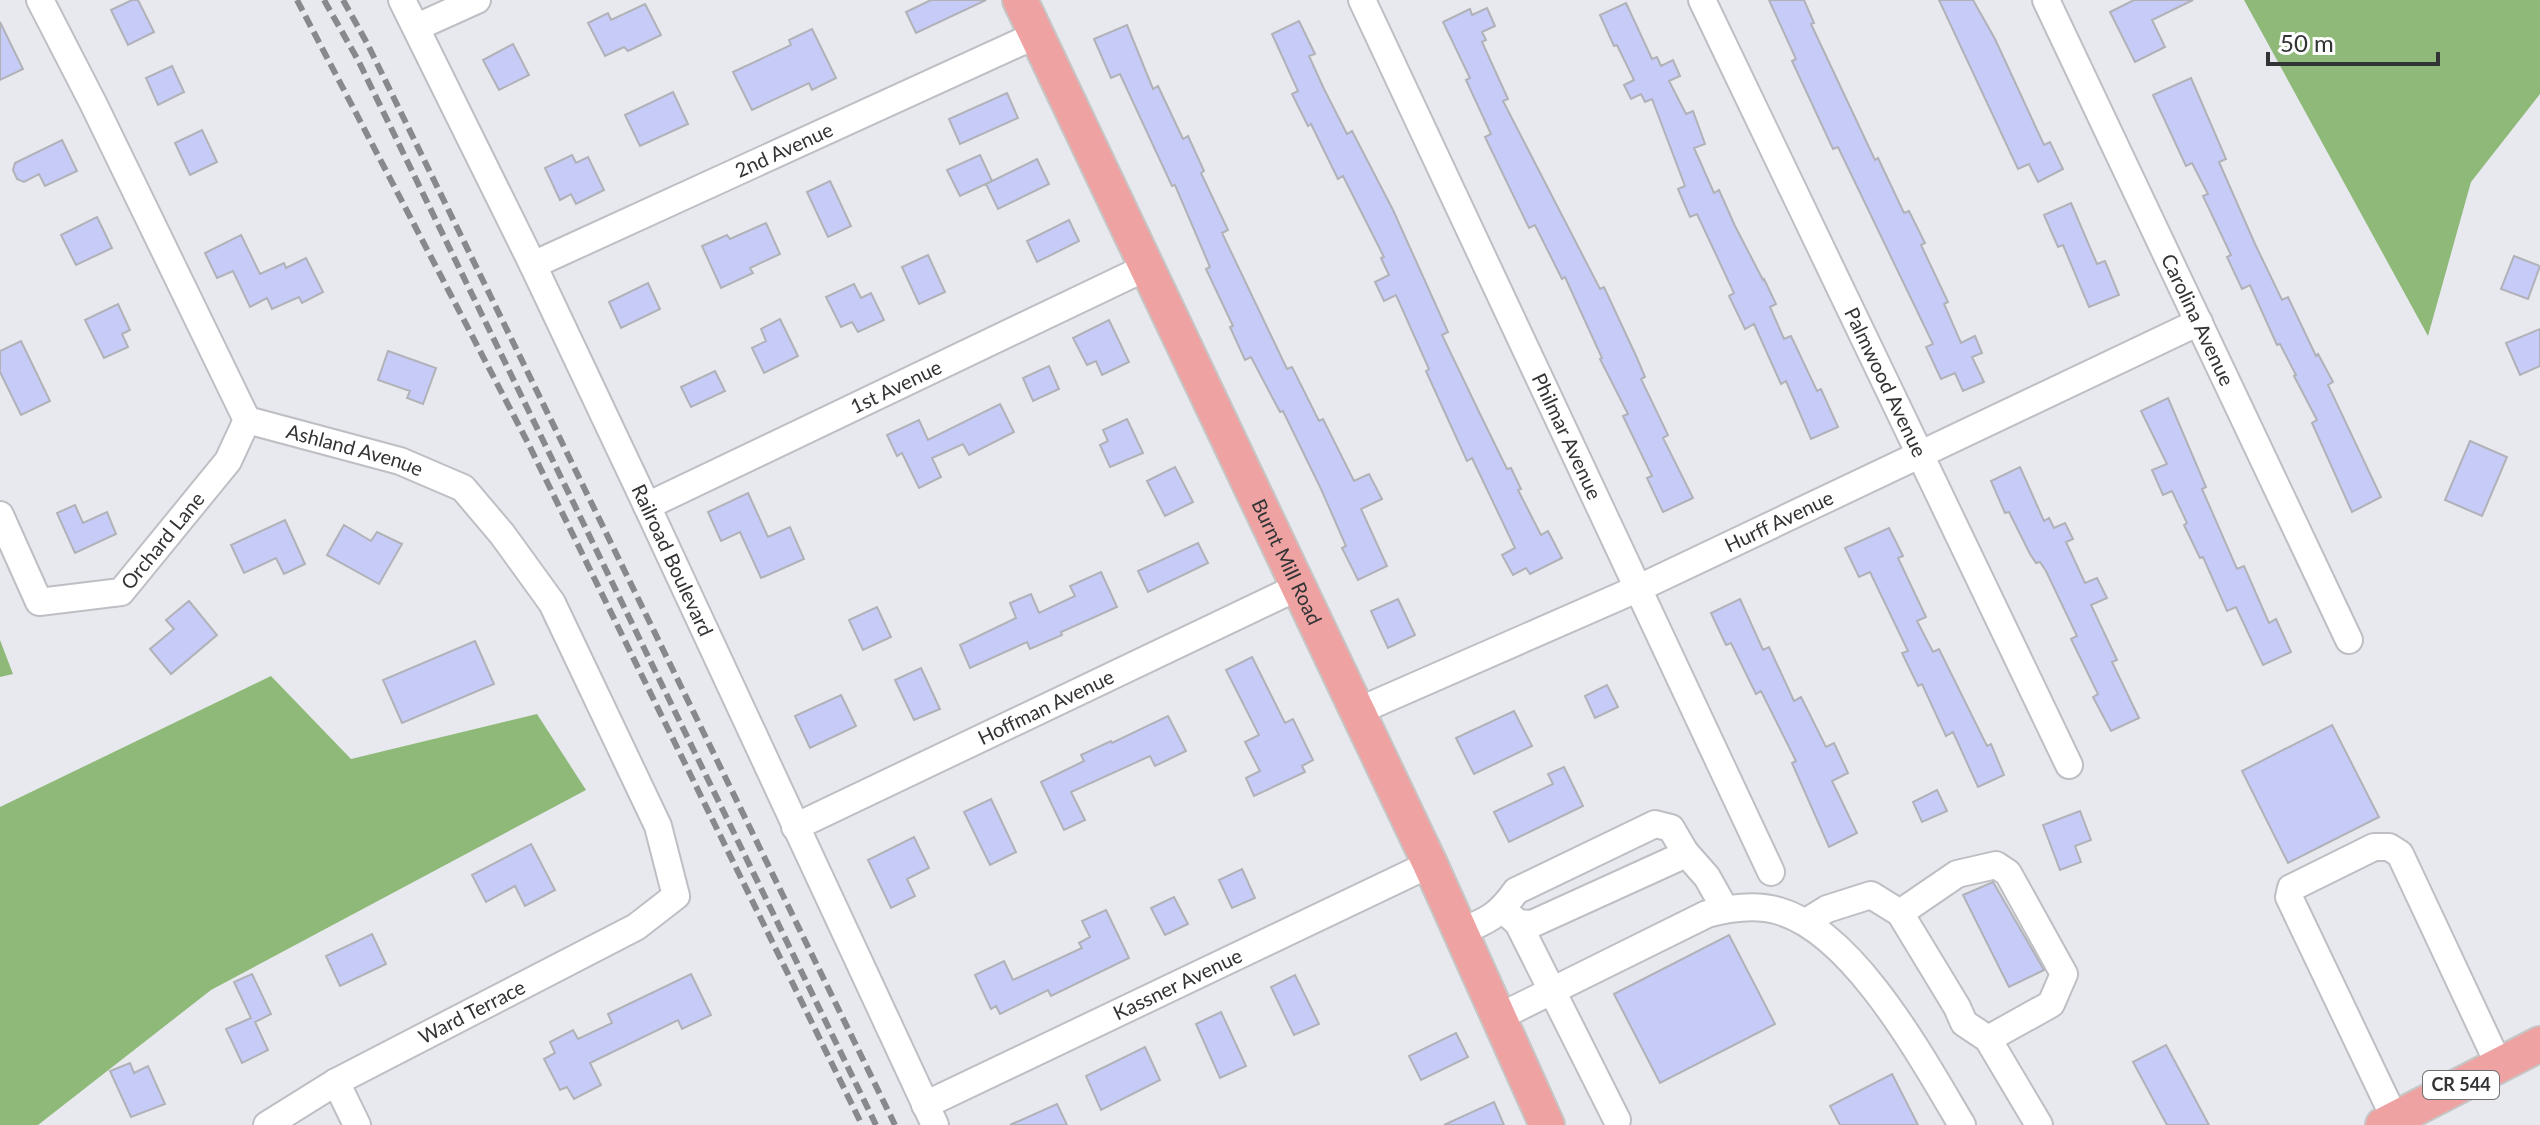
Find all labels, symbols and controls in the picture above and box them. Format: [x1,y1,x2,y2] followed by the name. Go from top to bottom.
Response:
[2268,16,2438,66] scale bar
[2280,28,2334,57] text: 50 m
[731,117,836,182] street label: 2nd Avenue
[2157,250,2240,389] street label: Carolina Avenue
[1840,303,1932,461] street label: Palmwood Avenue
[846,354,945,418] street label: 1st Avenue
[1528,369,1607,503] street label: Philmar Avenue
[284,418,427,481] street label: Ashland Avenue
[627,480,719,640] street label: Railroad Boulevard
[1721,485,1837,557] street label: Hurff Avenue
[115,487,209,594] street label: Orchard Lane
[1247,495,1328,628] street label: Burnt Mill Road
[974,664,1117,749] street label: Hoffman Avenue
[1109,943,1246,1024] street label: Kassner Avenue
[414,974,529,1048] street label: Ward Terrace
[2423,1071,2499,1099] road number: CR 544

